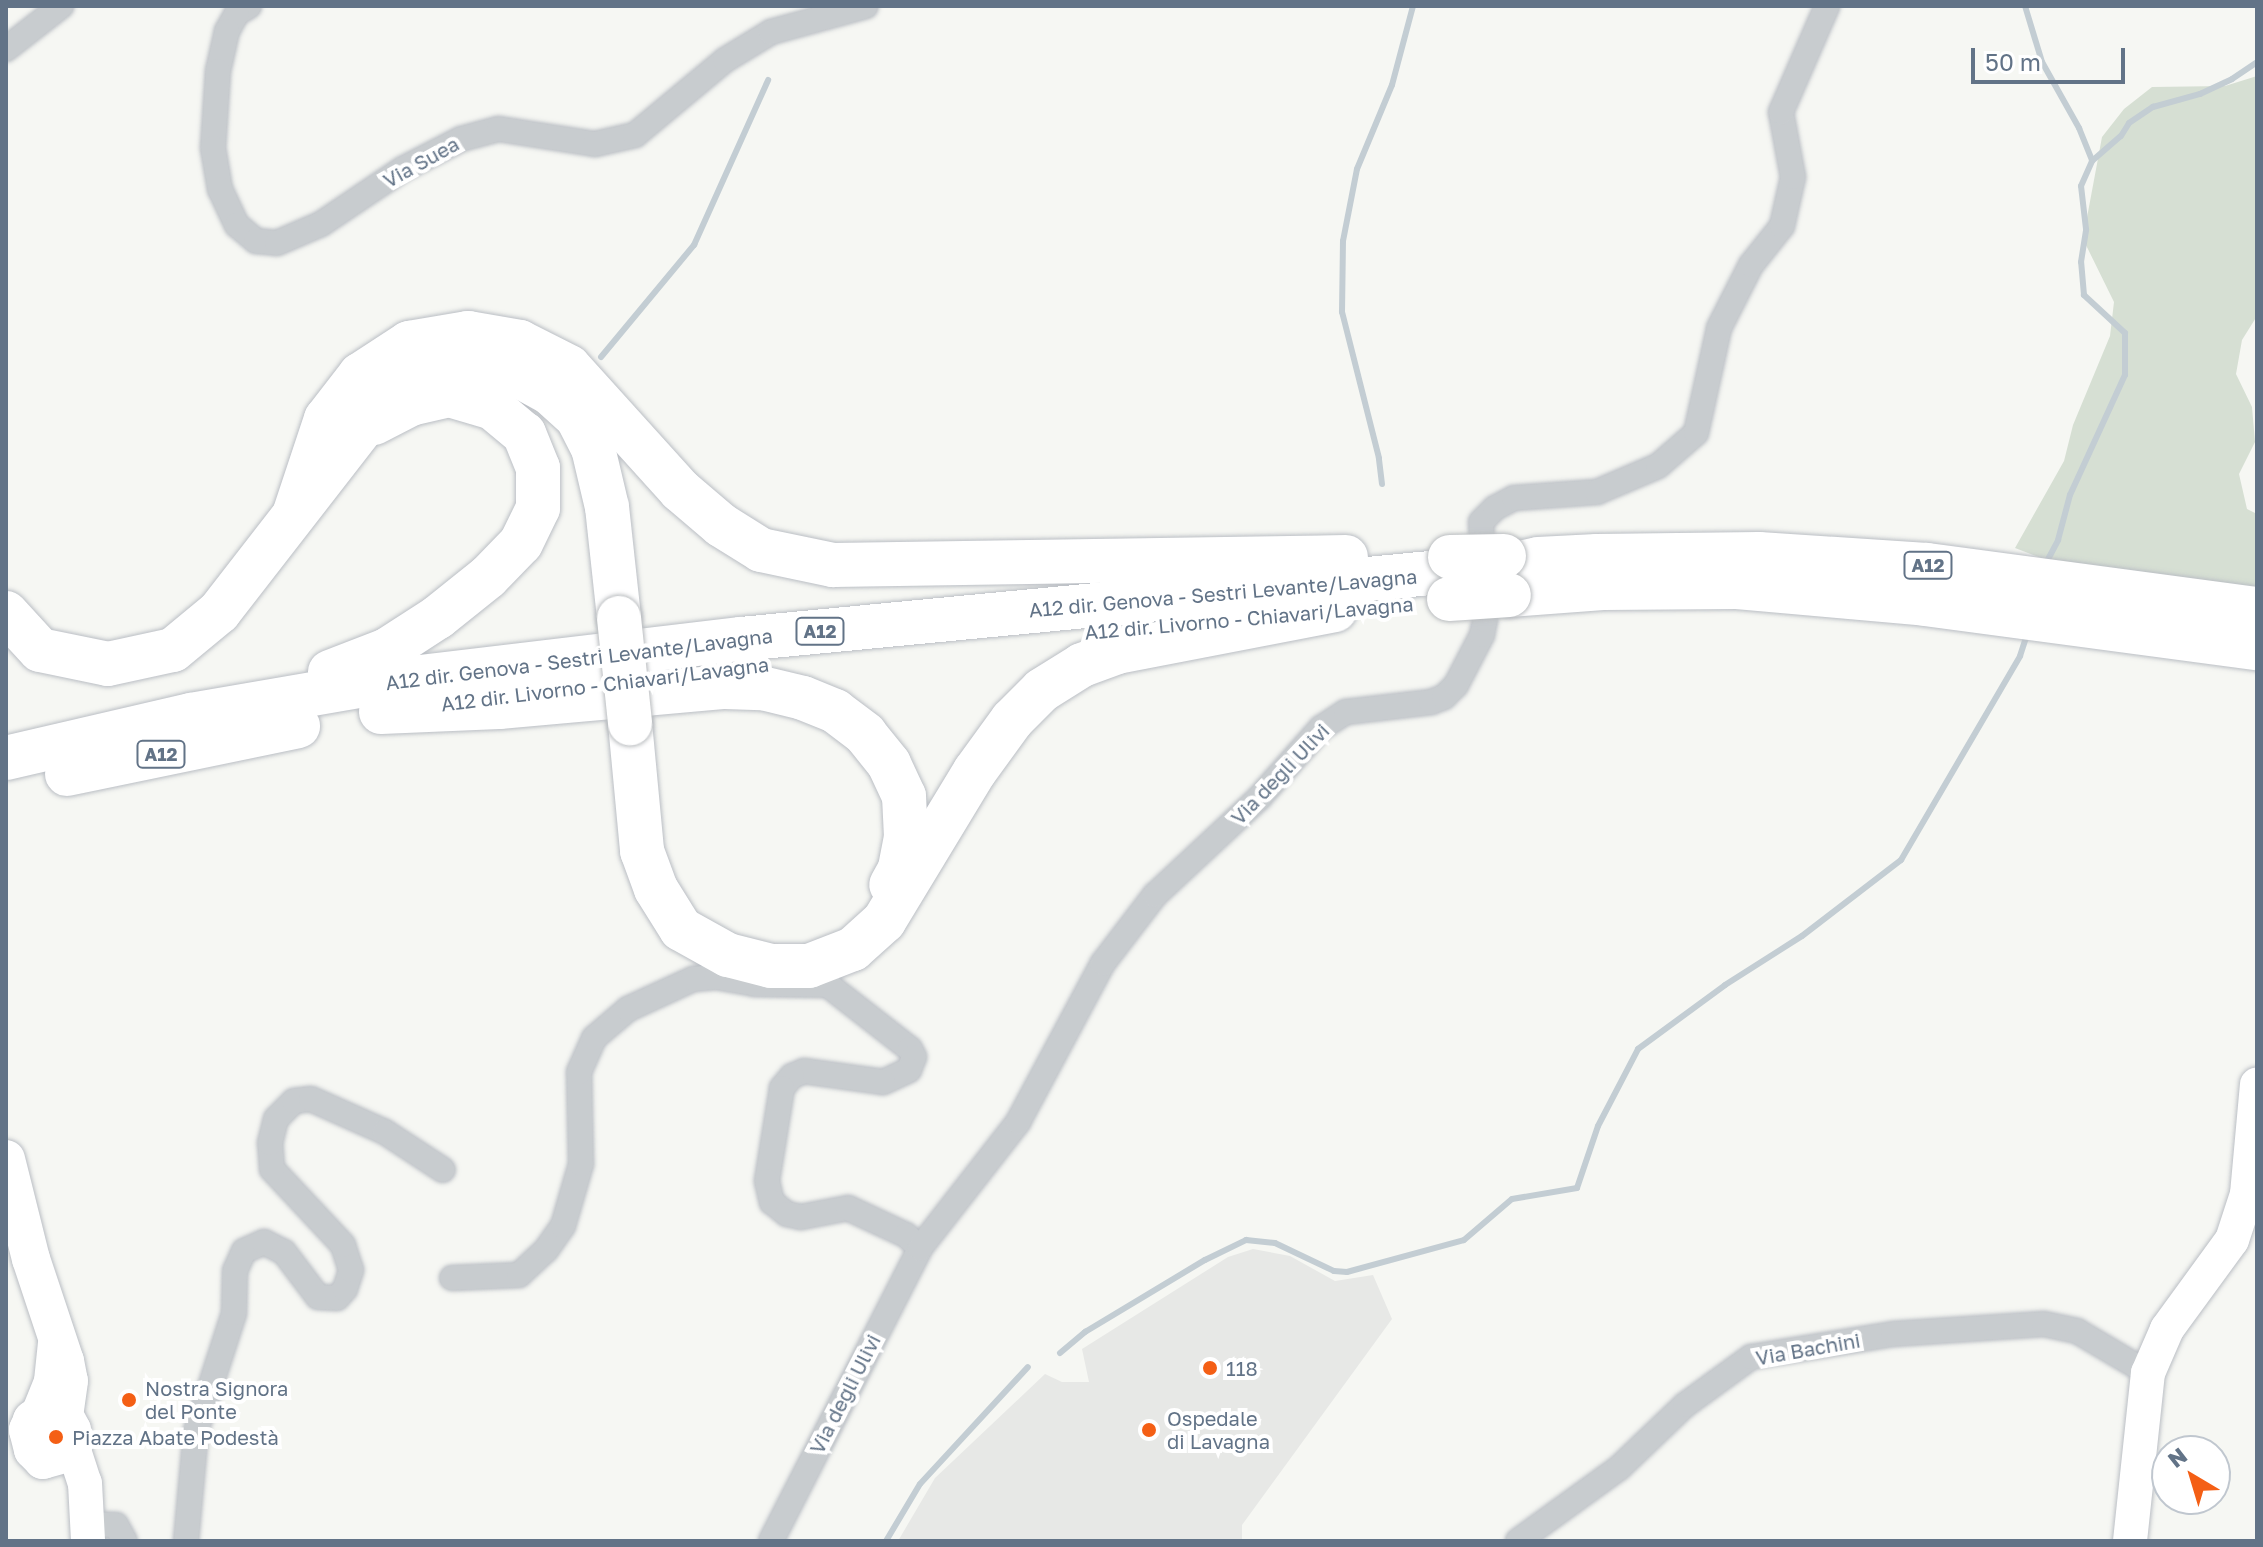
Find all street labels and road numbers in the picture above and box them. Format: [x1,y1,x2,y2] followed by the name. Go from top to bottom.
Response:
[379,131,463,193] street label: Via Suea
[1902,551,1954,579] road number: A12
[1028,564,1418,622] street label: A12 dir. Genova - Sestri Levante/Lavagna
[1084,592,1414,644] street label: A12 dir. Livorno - Chiavari/Lavagna
[794,617,846,645] road number: A12
[384,623,774,695] street label: A12 dir. Genova - Sestri Levante/Lavagna
[440,652,770,716] street label: A12 dir. Livorno - Chiavari/Lavagna
[1226,719,1334,829] street label: Via degli Ulivi
[135,740,187,768] road number: A12
[1754,1328,1862,1370] street label: Via Bachini
[805,1330,885,1458] street label: Via degli Ulivi

